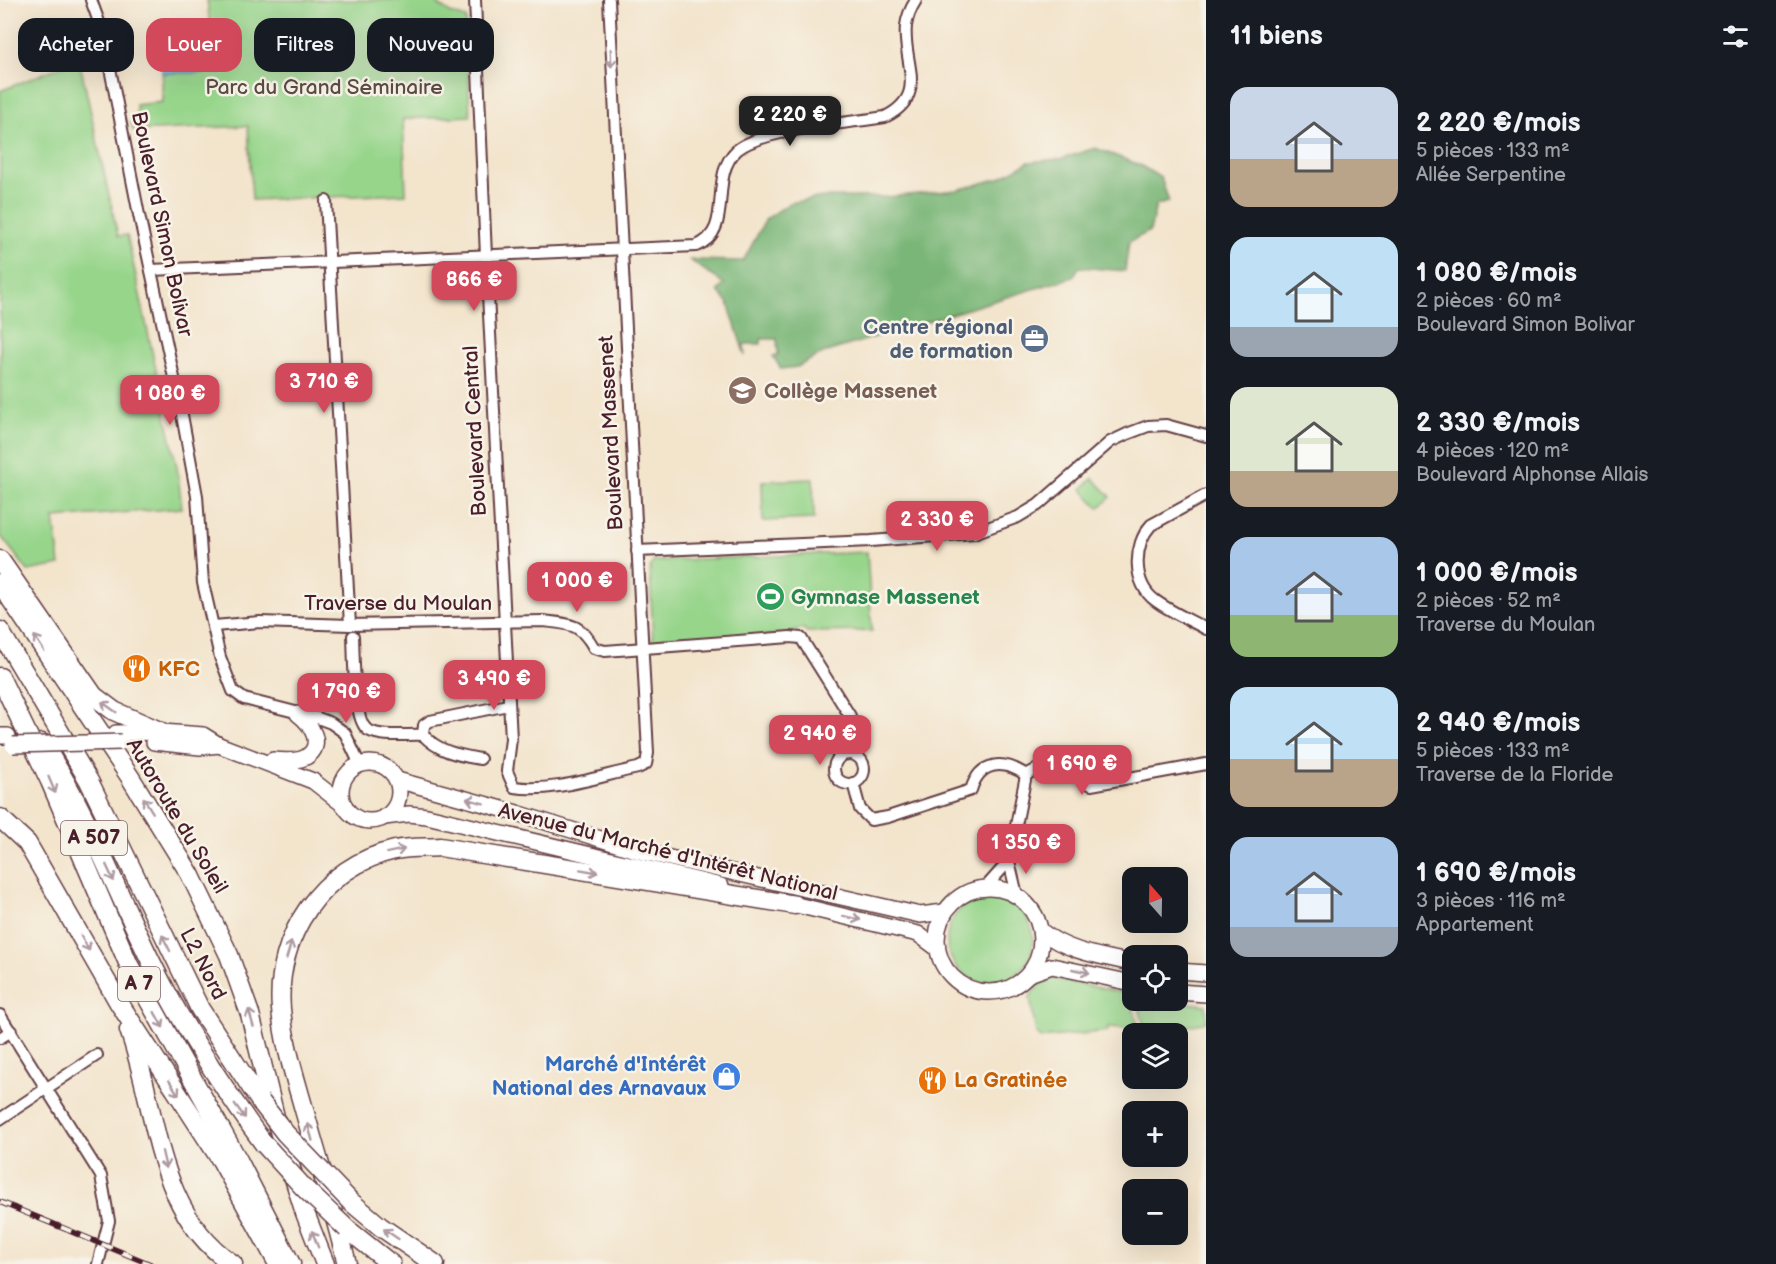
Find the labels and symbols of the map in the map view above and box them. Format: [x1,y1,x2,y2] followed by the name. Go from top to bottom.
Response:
[606,48,617,68] one-way arrow
[205,75,443,100] park label: Parc du Grand Séminaire
[735,96,845,147] pin: 2 220 €
[126,109,198,339] street label: Boulevard Simon Bolivar
[432,261,516,312] pin: 866 €
[863,315,1013,364] place label: Centre régional de formation
[1018,323,1050,355] office icon: Centre régional de formation
[593,334,629,531] street label: Boulevard Massenet
[458,345,492,517] street label: Boulevard Central
[269,363,379,414] pin: 3 710 €
[115,375,225,426] pin: 1 080 €
[727,375,759,407] school or university icon: Collège Massenet
[764,379,937,404] place label: Collège Massenet
[882,501,992,552] pin: 2 330 €
[522,562,632,613] pin: 1 000 €
[754,581,786,613] sports icon: Gymnase Massenet
[791,585,980,610] place label: Gymnase Massenet
[304,591,492,616] street label: Traverse du Moulan
[33,635,46,652] one-way arrow
[121,653,153,685] restaurant icon: KFC
[158,657,200,682] place label: KFC
[439,660,549,711] pin: 3 490 €
[291,673,401,724] pin: 1 790 €
[101,701,118,713] one-way arrow
[765,715,875,766] pin: 2 940 €
[121,734,233,898] street label: Autoroute du Soleil
[1027,745,1137,796] pin: 1 690 €
[47,776,58,794] one-way arrow
[466,795,485,806] one-way arrow
[141,797,153,814] one-way arrow
[496,798,840,906] street label: Avenue du Marché d'Intérêt National
[61,821,127,855] road number: A 507
[971,824,1081,875] pin: 1 350 €
[386,845,405,856] one-way arrow
[105,863,117,881] one-way arrow
[578,866,598,877] one-way arrow
[1122,867,1188,933] north arrow
[842,913,861,924] one-way arrow
[174,924,232,1004] street label: L2 Nord
[79,934,91,951] one-way arrow
[160,934,172,952] one-way arrow
[284,941,295,960] one-way arrow
[1070,966,1090,977] one-way arrow
[118,967,160,1001] road number: A 7
[245,1009,256,1028] one-way arrow
[154,1010,165,1028] one-way arrow
[492,1052,707,1101] place label: Marché d'Intérêt National des Arnavaux
[711,1060,743,1092] shop icon: Marché d'Intérêt National des Arnavaux
[917,1064,949,1096] restaurant icon: La Gratinée
[954,1068,1067,1093] place label: La Gratinée
[168,1079,180,1095] one-way arrow
[234,1102,246,1118] one-way arrow
[304,1123,316,1142] one-way arrow
[158,1151,170,1170] one-way arrow
[384,1228,400,1240] one-way arrow
[308,1230,319,1249] one-way arrow

